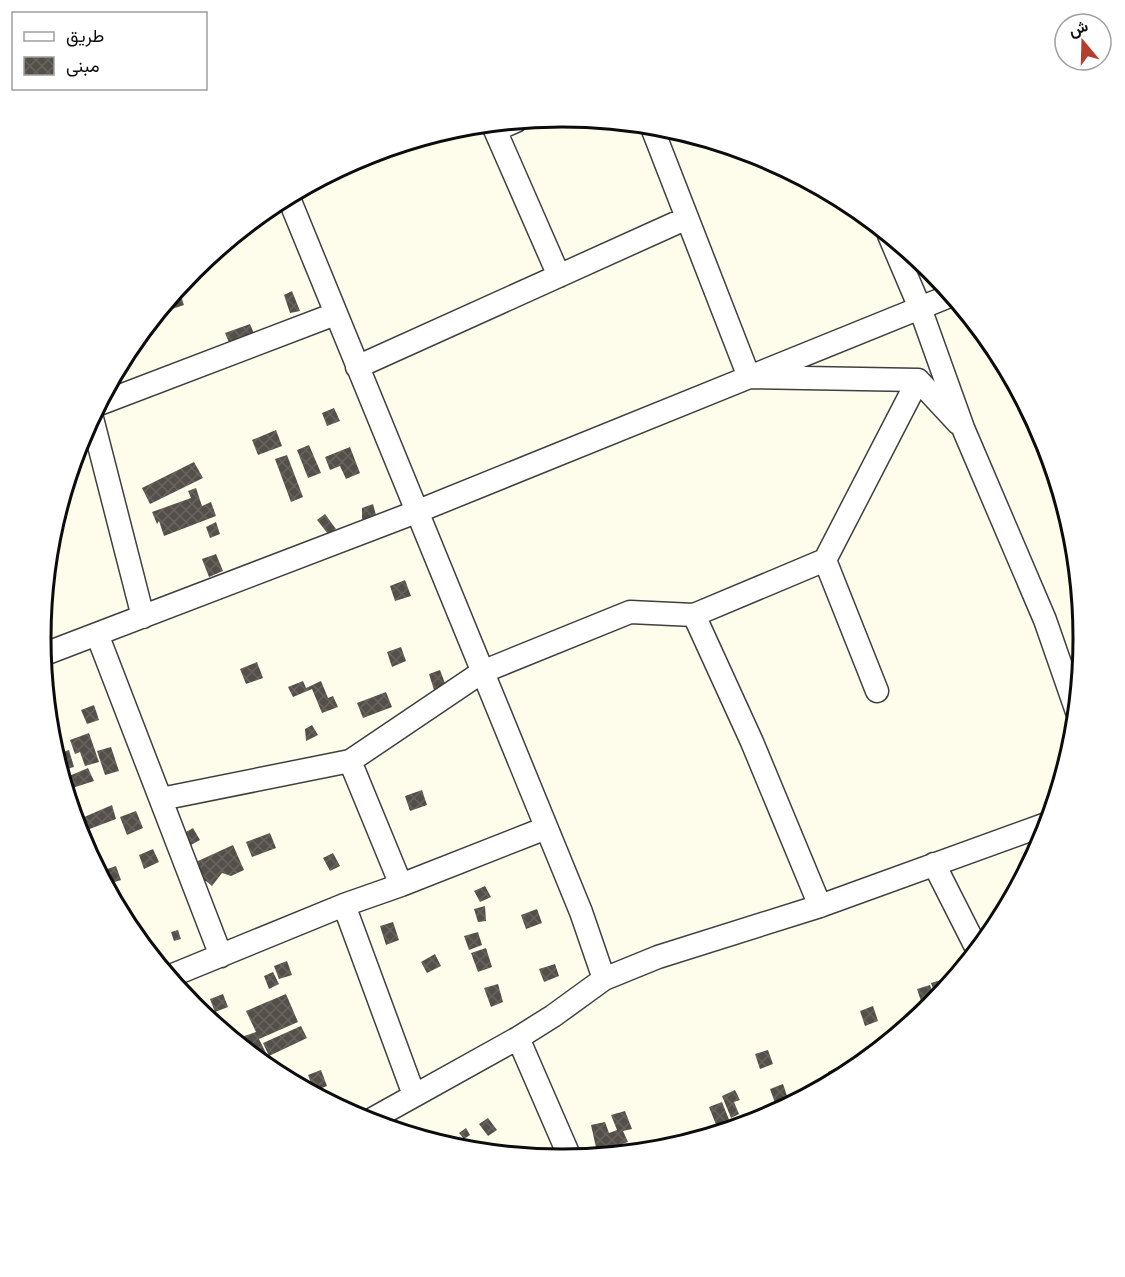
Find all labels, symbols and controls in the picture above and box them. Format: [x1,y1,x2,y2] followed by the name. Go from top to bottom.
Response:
[12,12,207,90] legend
[1053,12,1113,72] north arrow
[1066,16,1090,40] text: ش
[66,25,104,47] text: طريق
[66,55,100,77] text: مبنى

